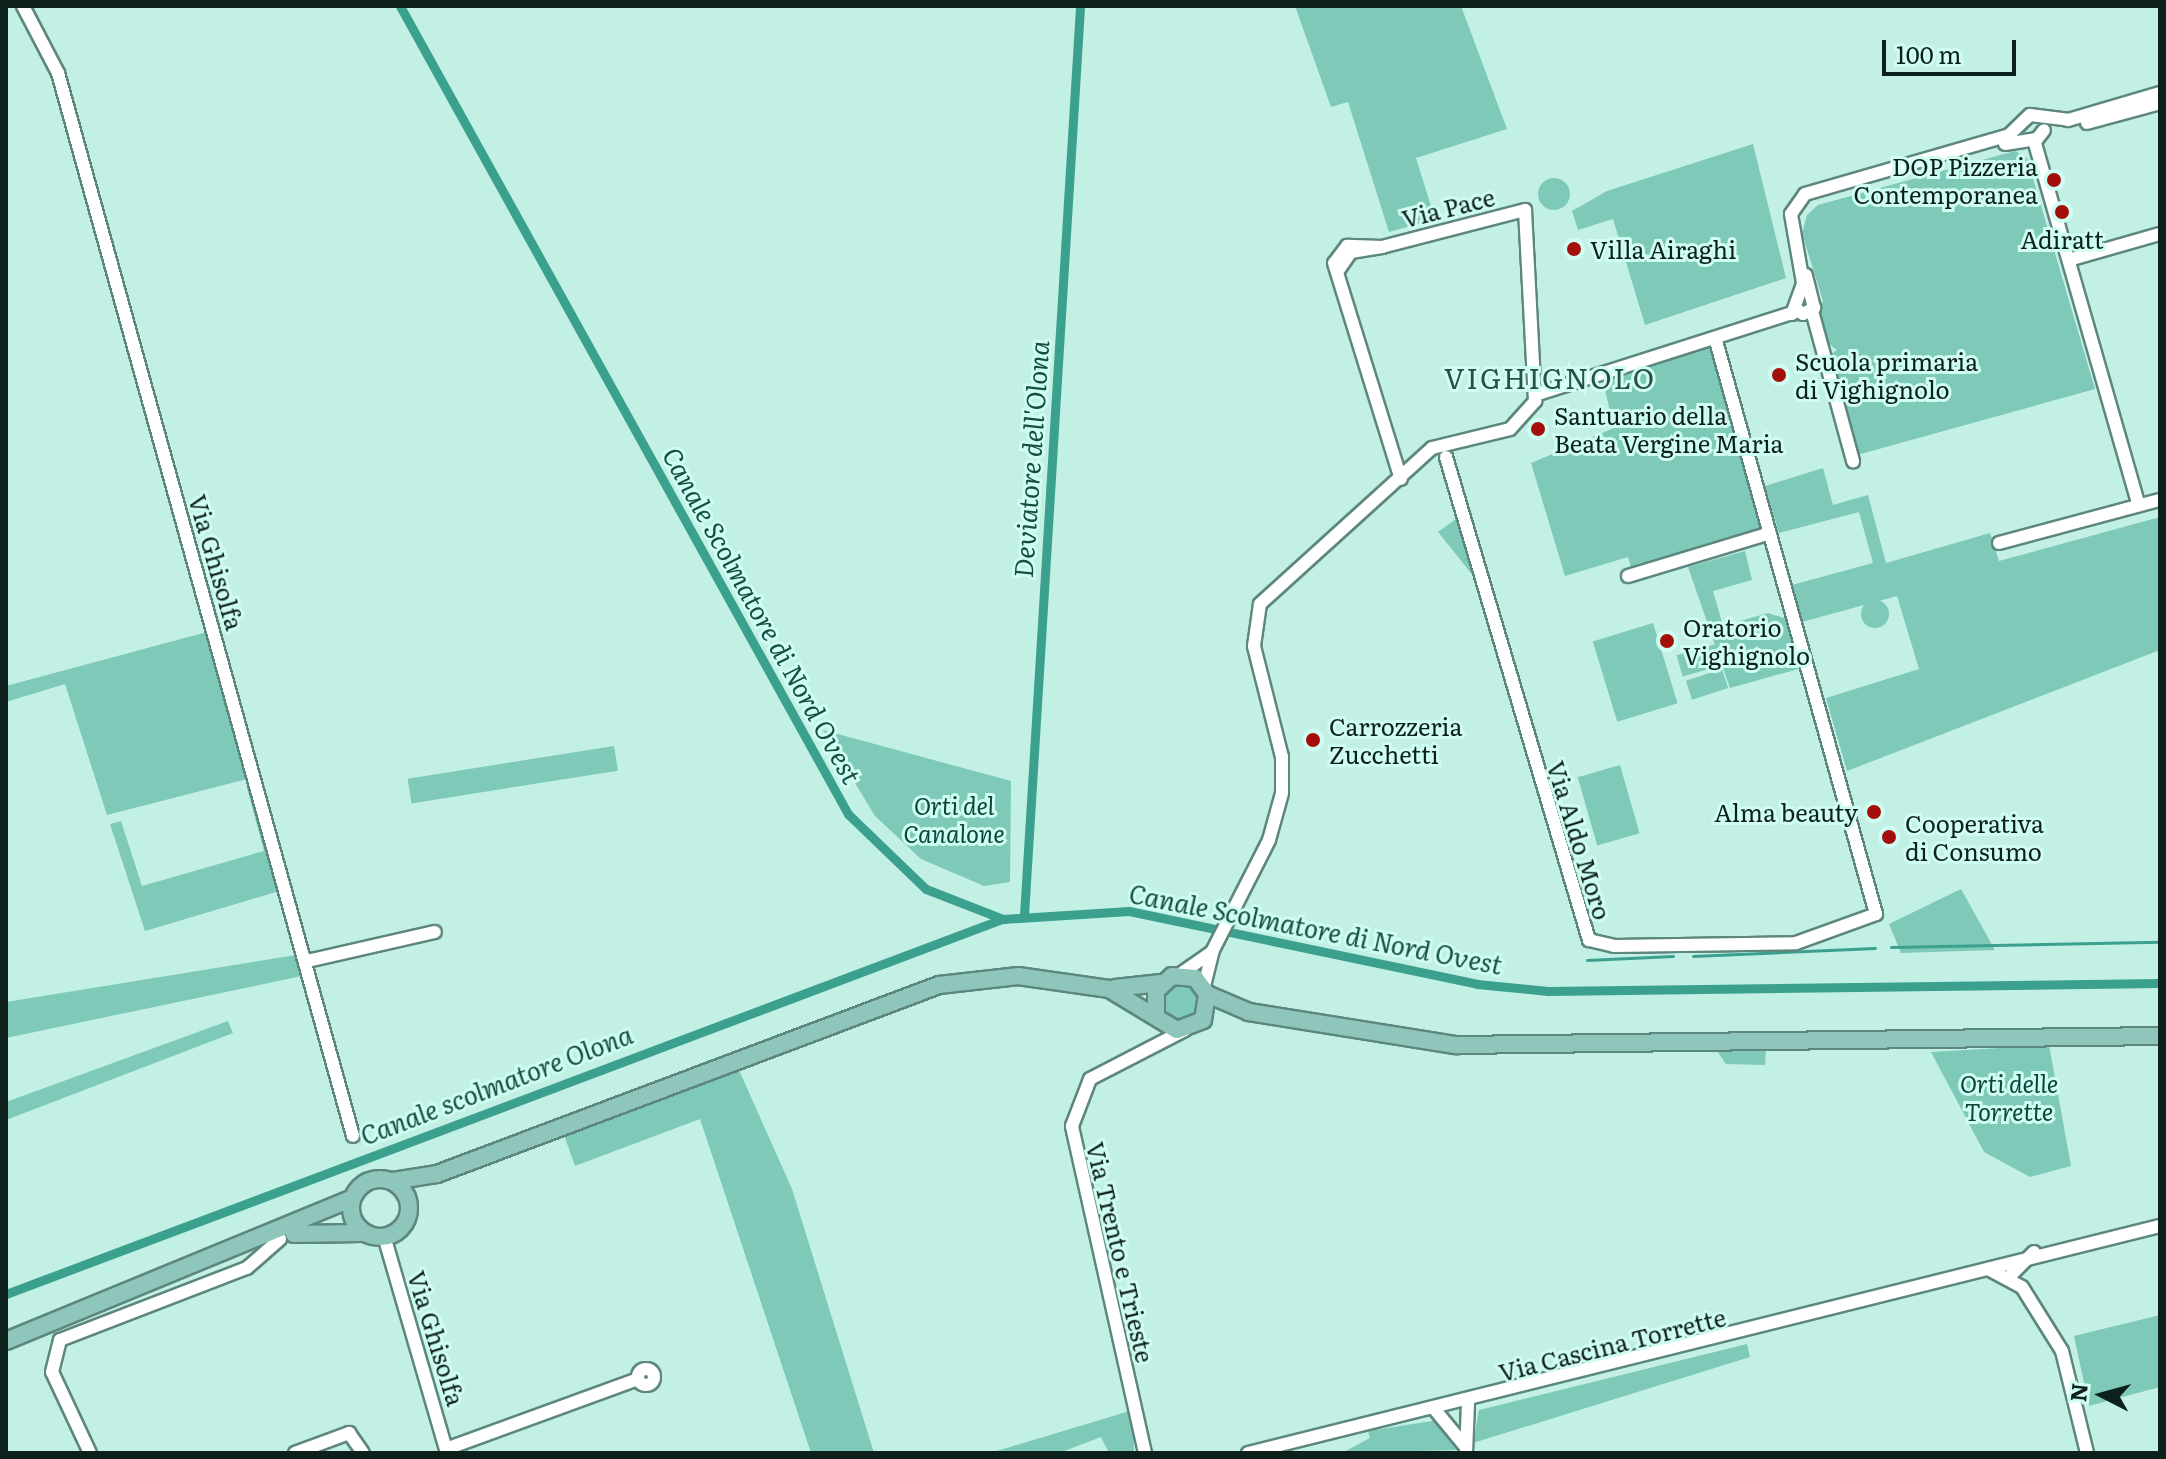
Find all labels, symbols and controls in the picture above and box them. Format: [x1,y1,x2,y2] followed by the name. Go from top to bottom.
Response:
[1886,24,2020,74] scale bar
[1896,36,1962,71] text: 100 m
[1854,152,2038,208] place label: DOP Pizzeria Contemporanea
[2045,171,2063,189] marker: DOP Pizzeria Contemporanea
[1399,182,1497,232] street label: Via Pace
[2053,203,2071,221] marker: Adiratt
[2020,225,2104,253] place label: Adiratt
[1590,235,1736,263] place label: Villa Airaghi
[1565,240,1583,258] marker: Villa Airaghi
[1006,339,1054,579] water label: Deviatore dell'Olona
[1795,347,1978,403] place label: Scuola primaria di Vighignolo
[1444,360,1656,394] district label: VIGHIGNOLO
[1770,366,1788,384] marker: Scuola primaria di Vighignolo
[1554,401,1784,457] place label: Santuario della Beata Vergine Maria
[1529,420,1547,438] marker: Santuario della Beata Vergine Maria
[657,441,869,789] water label: Canale Scolmatore di Nord Ovest
[184,491,250,633] street label: Via Ghisolfa
[1683,613,1810,669] place label: Oratorio Vighignolo
[1658,632,1676,650] marker: Oratorio Vighignolo
[1329,712,1462,768] place label: Carrozzeria Zucchetti
[1304,731,1322,749] marker: Carrozzeria Zucchetti
[1542,757,1618,923] street label: Via Aldo Moro
[903,791,1005,847] park label: Orti del Canalone
[1714,798,1858,826] place label: Alma beauty
[1865,803,1883,821] marker: Alma beauty
[1905,809,2044,865] place label: Cooperativa di Consumo
[1880,828,1898,846] marker: Cooperativa di Consumo
[1127,876,1505,980] water label: Canale Scolmatore di Nord Ovest
[356,1018,636,1150] water label: Canale scolmatore Olona
[1960,1069,2058,1125] park label: Orti delle Torrette
[1082,1139,1160,1365] street label: Via Trento e Trieste
[403,1267,471,1409] street label: Via Ghisolfa
[1496,1302,1728,1386] street label: Via Cascina Torrette
[2062,1355,2142,1435] north arrow
[2060,1382,2095,1403] text: N

